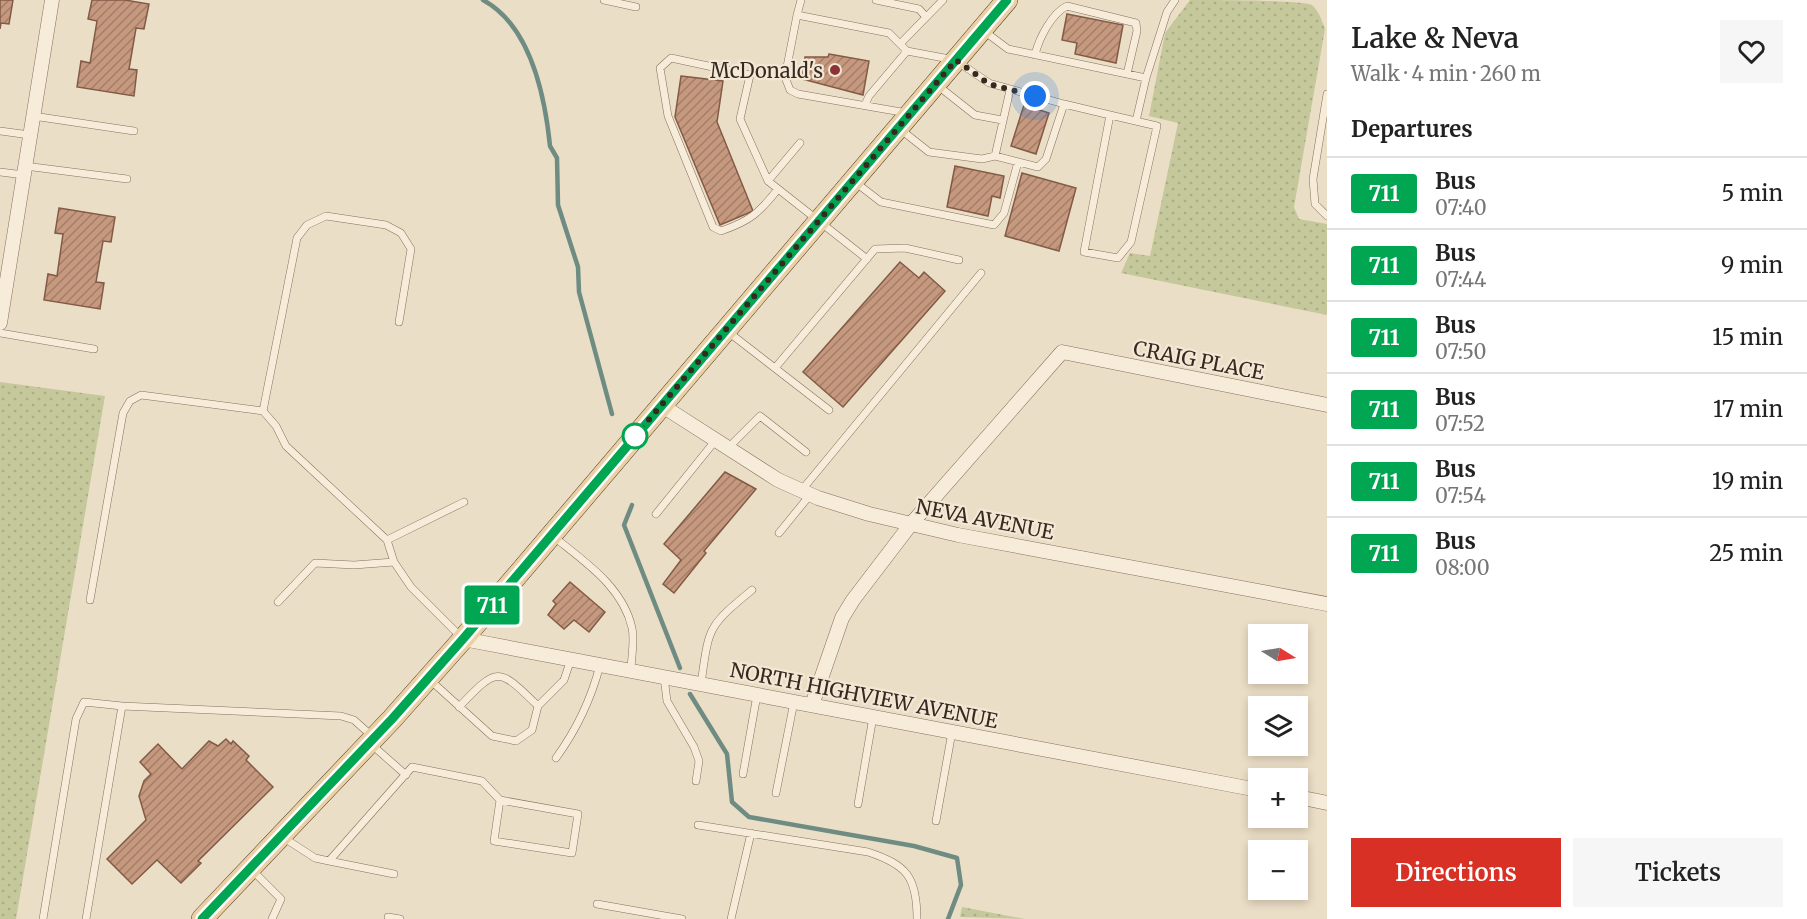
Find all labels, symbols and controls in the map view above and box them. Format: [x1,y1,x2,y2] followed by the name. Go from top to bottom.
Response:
[1351,20,1519,56] text: Lake & Neva
[1720,20,1783,83] button: heart
[710,58,823,83] place label: McDonald's
[1351,61,1541,86] text: Walk · 4 min · 260 m
[828,63,842,77] marker: McDonald's
[1020,81,1050,111] your location
[1351,115,1473,143] text: Departures
[1435,167,1476,195] text: Bus
[1721,179,1783,207] text: 5 min
[1368,180,1400,207] text: 711
[1435,195,1487,220] text: 07:40
[1435,239,1476,267] text: Bus
[1721,251,1783,279] text: 9 min
[1368,252,1400,279] text: 711
[1435,267,1486,292] text: 07:44
[1435,311,1476,339] text: Bus
[1712,323,1783,351] text: 15 min
[1368,324,1400,351] text: 711
[1131,335,1267,385] street label: CRAIG PLACE
[1435,339,1487,364] text: 07:50
[1435,383,1476,411] text: Bus
[1713,395,1783,423] text: 17 min
[1368,396,1400,423] text: 711
[1435,411,1485,436] text: 07:52
[622,423,648,449] unlabelled marker
[1435,455,1476,483] text: Bus
[1712,467,1783,495] text: 19 min
[1368,468,1400,495] text: 711
[1435,483,1486,508] text: 07:54
[914,493,1057,545] street label: NEVA AVENUE
[1435,527,1476,555] text: Bus
[1709,539,1783,567] text: 25 min
[1368,540,1400,567] text: 711
[1435,555,1490,580] text: 08:00
[458,586,526,624] line badge: 711
[476,592,508,619] text: 711
[1248,624,1308,684] north arrow
[1248,624,1308,900] map controls
[728,657,1000,733] street label: NORTH HIGHVIEW AVENUE
[1248,696,1308,756] button: layers
[1248,768,1308,828] button: +
[1351,838,1561,907] button: Directions
[1573,838,1783,907] button: Tickets
[1248,840,1308,900] button: −

